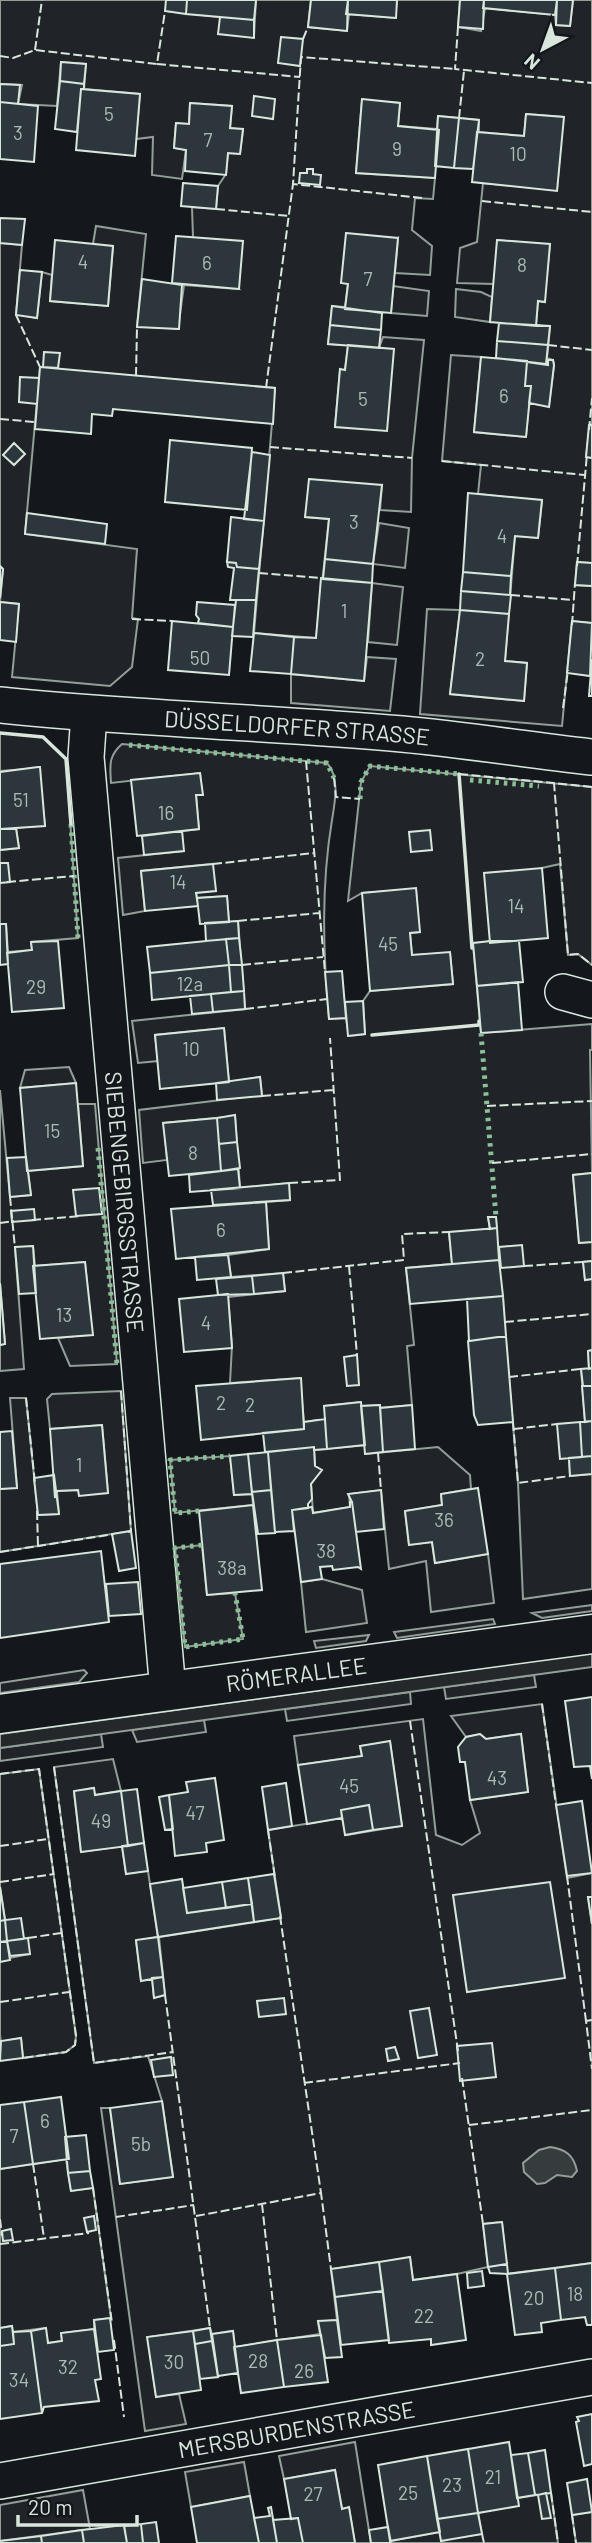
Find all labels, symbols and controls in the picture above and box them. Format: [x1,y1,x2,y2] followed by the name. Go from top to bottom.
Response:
[508,14,578,84] north arrow
[519,49,544,75] text: N
[104,102,114,125] house number: 5
[13,121,23,144] house number: 3
[204,128,213,151] house number: 7
[392,137,402,160] house number: 9
[509,142,527,165] house number: 10
[78,250,88,273] house number: 4
[202,251,212,274] house number: 6
[517,253,527,276] house number: 8
[364,267,373,290] house number: 7
[499,384,509,407] house number: 6
[358,387,368,410] house number: 5
[349,510,359,533] house number: 3
[497,524,507,547] house number: 4
[341,599,347,622] house number: 1
[190,646,210,669] house number: 50
[475,647,485,670] house number: 2
[164,704,431,751] street label: DÜSSELDORFER STRASSE
[13,788,29,811] house number: 51
[158,801,174,824] house number: 16
[169,870,187,893] house number: 14
[507,894,525,917] house number: 14
[378,932,398,955] house number: 45
[177,972,203,995] house number: 12a
[26,975,46,998] house number: 29
[182,1037,200,1060] house number: 10
[100,1070,150,1334] street label: SIEBENGEBIRGSSTRASSE
[44,1119,60,1142] house number: 15
[188,1141,198,1164] house number: 8
[216,1218,226,1241] house number: 6
[56,1303,72,1326] house number: 13
[201,1311,211,1334] house number: 4
[216,1391,226,1414] house number: 2
[245,1393,255,1416] house number: 2
[76,1453,82,1476] house number: 1
[434,1508,454,1531] house number: 36
[316,1539,336,1562] house number: 38
[217,1556,247,1579] house number: 38a
[224,1651,368,1697] street label: RÖMERALLEE
[487,1766,507,1789] house number: 43
[339,1774,359,1797] house number: 45
[186,1801,204,1824] house number: 47
[91,1809,111,1832] house number: 49
[40,2109,50,2132] house number: 6
[10,2124,19,2147] house number: 7
[131,2132,151,2155] house number: 5b
[567,2282,583,2305] house number: 18
[524,2286,544,2309] house number: 20
[414,2304,434,2327] house number: 22
[248,2349,268,2372] house number: 28
[164,2350,184,2373] house number: 30
[58,2355,78,2378] house number: 32
[294,2359,314,2382] house number: 26
[9,2368,29,2391] house number: 34
[176,2394,417,2463] street label: MERSBURDENSTRASSE
[485,2465,501,2488] house number: 21
[442,2473,462,2496] house number: 23
[398,2481,418,2504] house number: 25
[303,2482,323,2505] house number: 27
[18,2484,136,2528] scale bar
[28,2494,73,2519] text: 20 m

